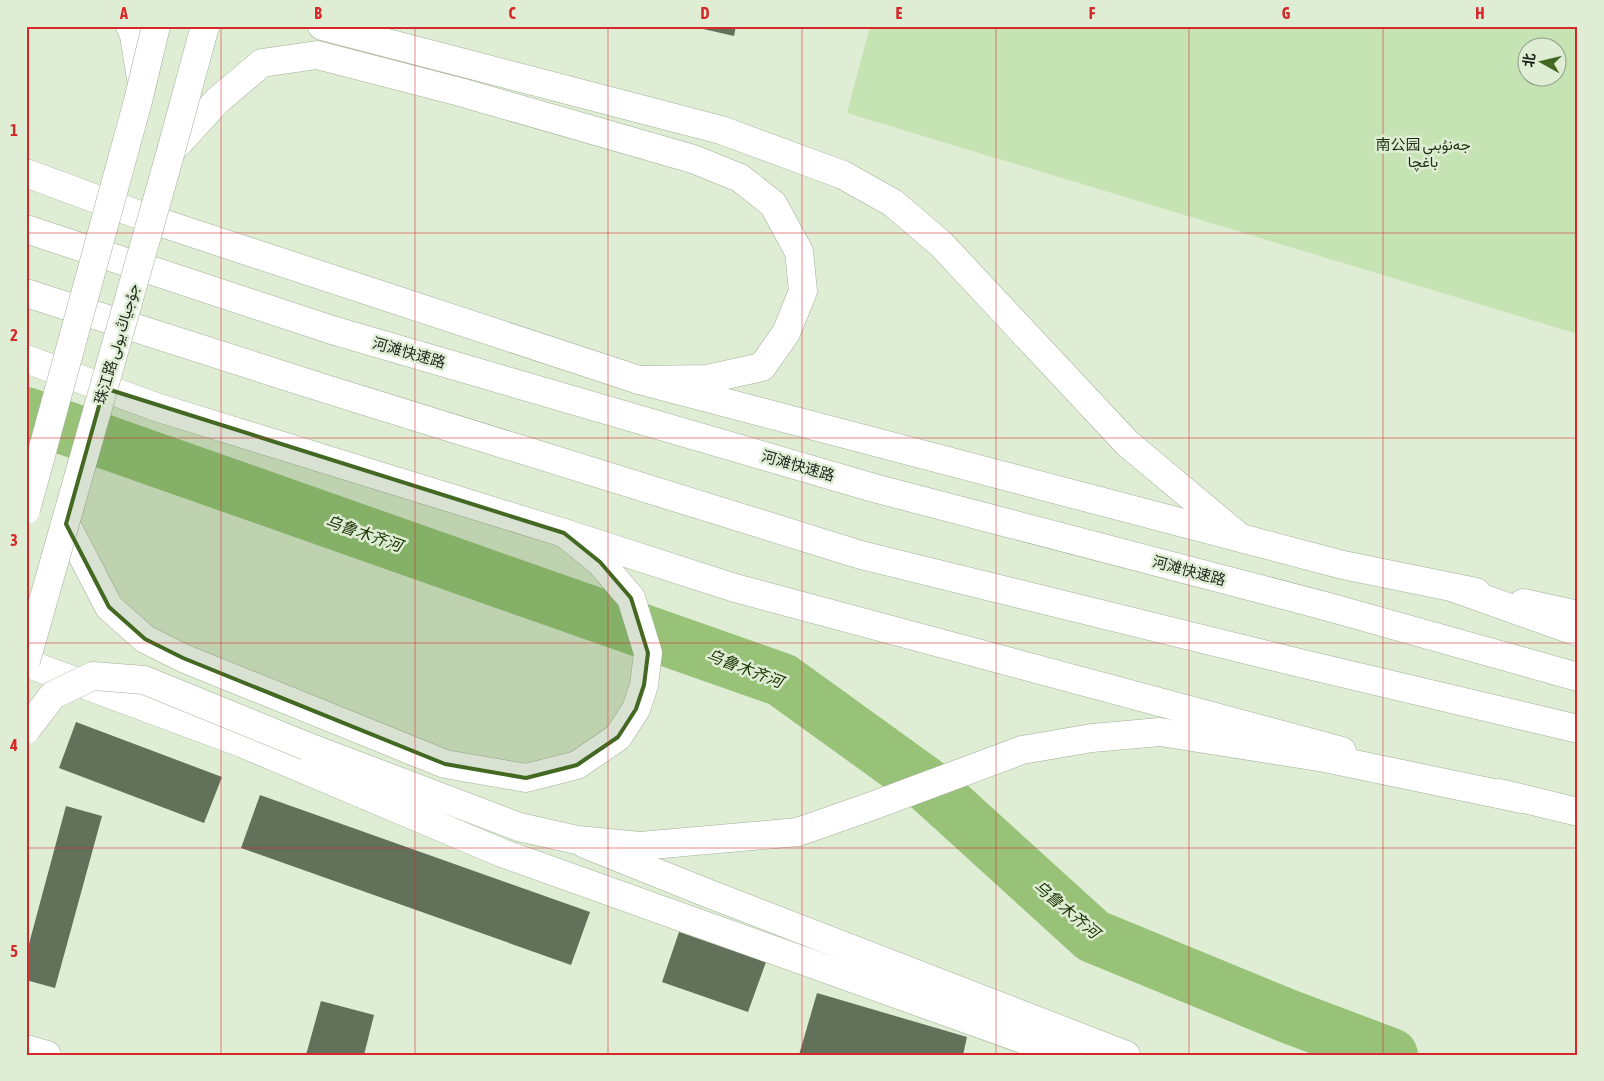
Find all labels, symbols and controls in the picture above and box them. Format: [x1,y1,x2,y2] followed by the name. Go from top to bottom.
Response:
[119,4,128,22] text: A
[314,4,322,22] text: B
[508,4,516,22] text: C
[701,4,710,22] text: D
[896,4,903,22] text: E
[1089,4,1096,22] text: F
[1282,4,1291,22] text: G
[1475,4,1485,22] text: H
[1516,38,1566,88] north arrow
[1520,52,1538,68] text: 北
[10,121,18,139] text: 1
[1375,136,1471,172] park label: 南公园 جەنۇبىي باغچا
[91,282,144,407] street label: 珠江路 جۇجياڭ يولى
[10,326,18,344] text: 2
[371,334,448,371] street label: 河滩快速路
[760,447,837,484] street label: 河滩快速路
[323,511,408,556] water label: 乌鲁木齐河
[10,531,18,549] text: 3
[1151,553,1228,588] street label: 河滩快速路
[704,645,788,692] water label: 乌鲁木齐河
[9,736,18,754] text: 4
[1031,876,1106,944] water label: 乌鲁木齐河
[10,942,18,960] text: 5

